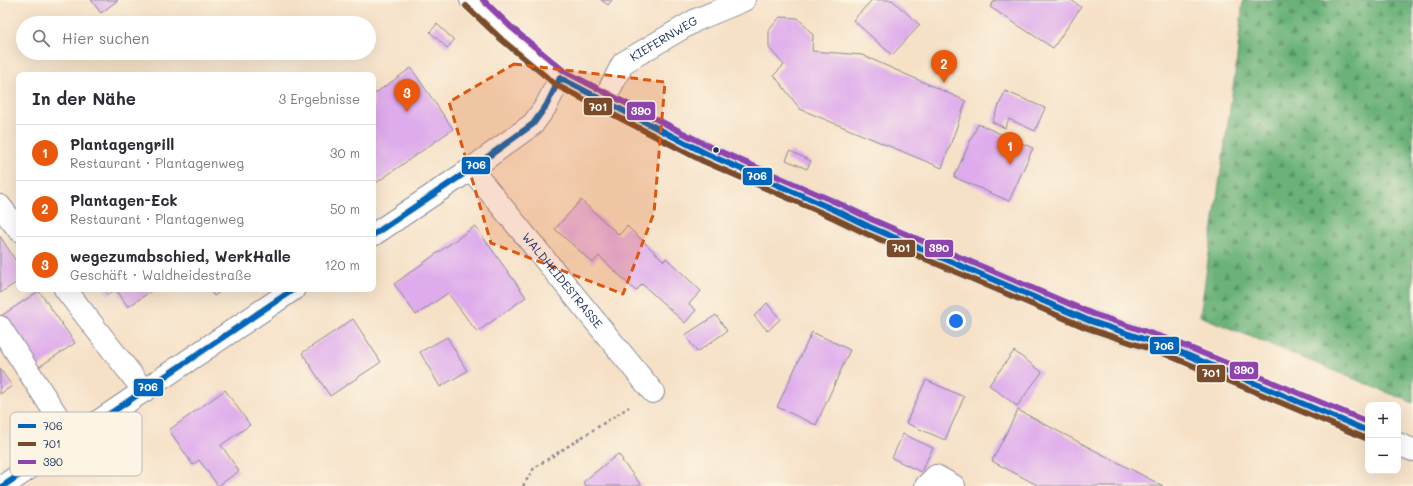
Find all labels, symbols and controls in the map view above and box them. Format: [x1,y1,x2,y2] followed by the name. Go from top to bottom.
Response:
[627,12,700,64] street label: KIEFERNWEG
[16,16,376,60] search box
[30,27,52,49] icon: search
[62,28,149,48] text: Hier suchen
[931,50,957,83] pin: 2
[394,79,420,112] pin: 3
[32,87,136,109] text: In der Nähe
[279,90,360,107] text: 3 Ergebnisse
[583,97,613,116] line badge: 701
[589,99,607,114] text: 701
[626,101,656,121] line badge: 390
[631,103,651,118] text: 390
[997,132,1023,165] pin: 1
[70,134,174,154] text: Plantagengrill
[42,144,48,161] text: 1
[330,144,360,161] text: 30 m
[711,145,721,155] unlabelled marker
[70,154,244,171] text: Restaurant · Plantagenweg
[461,156,491,175] line badge: 706
[466,157,486,172] text: 706
[742,167,773,186] line badge: 706
[747,168,767,183] text: 706
[70,190,177,210] text: Plantagen-Eck
[41,200,49,217] text: 2
[330,200,360,217] text: 50 m
[70,210,244,227] text: Restaurant · Plantagenweg
[519,229,607,331] street label: WALDHEIDESTRASSE
[886,239,916,258] line badge: 701
[924,239,954,258] line badge: 390
[892,240,910,255] text: 701
[929,240,949,255] text: 390
[70,246,291,266] text: wegezumabschied, WerkHalle
[41,256,49,273] text: 3
[324,256,360,273] text: 120 m
[70,266,251,283] text: Geschäft · Waldheidestraße
[946,311,966,331] your location
[1149,336,1180,355] line badge: 706
[1154,338,1174,353] text: 706
[1229,361,1259,380] line badge: 390
[1234,362,1254,377] text: 390
[1196,364,1226,383] line badge: 701
[1202,365,1220,380] text: 701
[133,378,164,397] line badge: 706
[138,379,158,394] text: 706
[1365,402,1401,474] map controls
[1365,402,1401,438] button: +
[10,412,142,476] legend
[43,418,63,433] text: 706
[43,436,61,451] text: 701
[1365,438,1401,474] button: −
[43,454,63,469] text: 390

